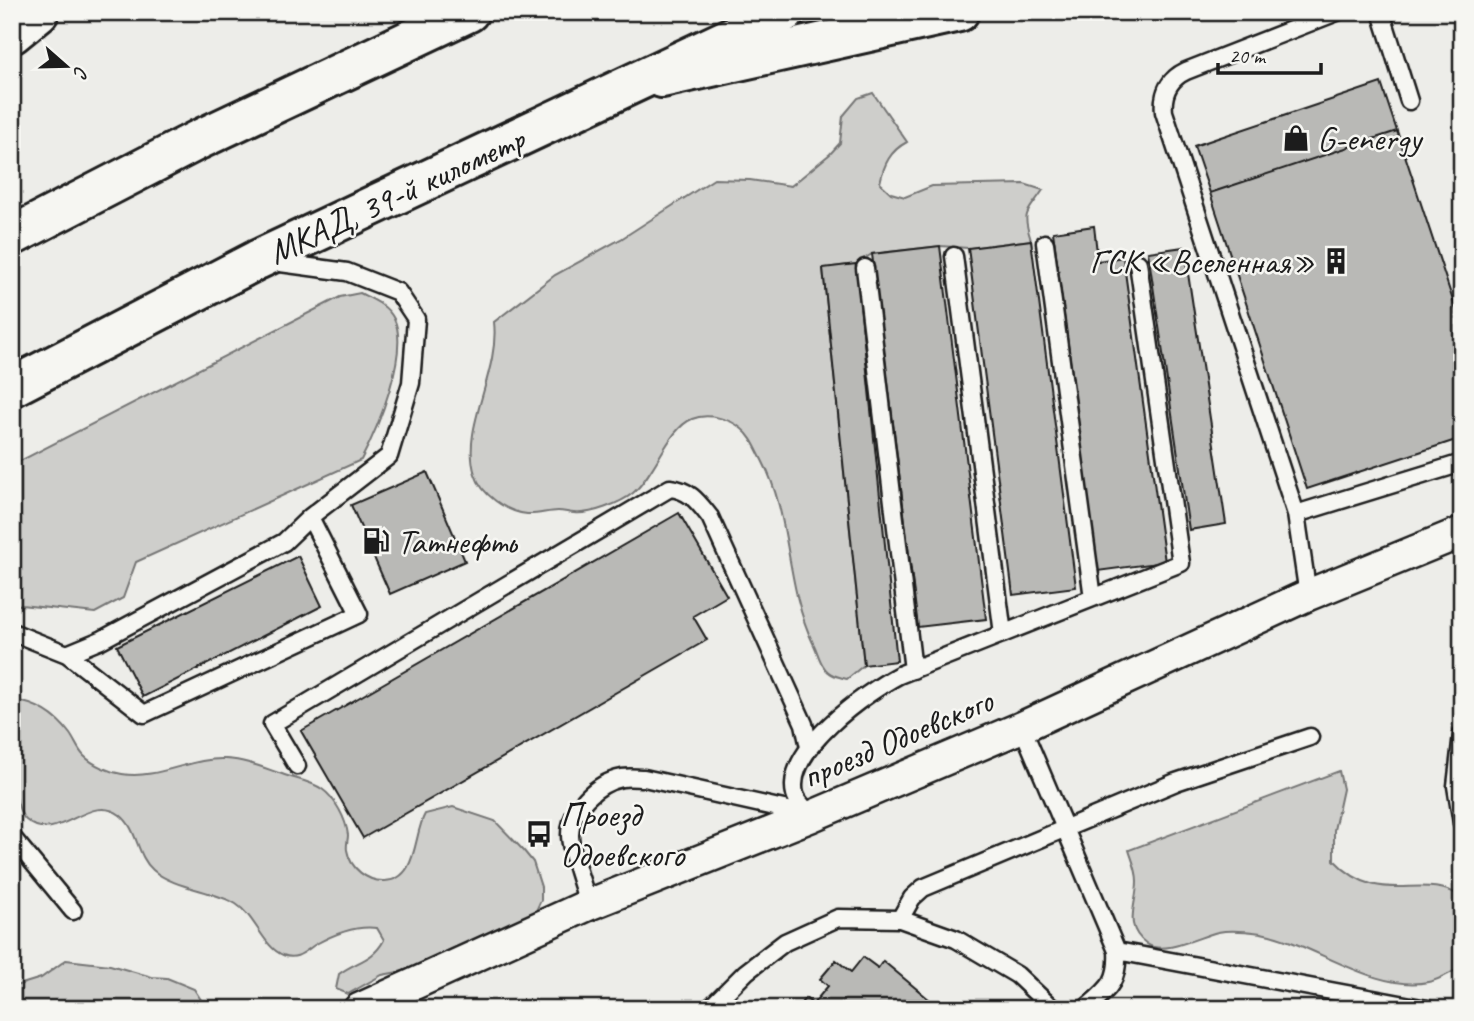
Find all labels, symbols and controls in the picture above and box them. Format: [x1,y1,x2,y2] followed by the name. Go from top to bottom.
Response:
[32,32,102,102] north arrow
[1218,32,1322,76] scale bar
[1229,43,1267,69] text: 20 m
[67,63,94,82] text: С
[261,116,533,275] street label: МКАД, 39-й километр
[1317,116,1424,161] place label: G-energy
[1281,123,1311,153] shop icon: G-energy
[1089,239,1315,284] place label: ГСК «Вселенная»
[1321,246,1351,276] building icon: ГСК «Вселенная»
[397,519,519,564] place label: Татнефть
[361,526,391,556] fuel station icon: Татнефть
[795,677,1001,799] street label: проезд Одоевского
[560,792,686,877] place label: Проезд Одоевского
[524,819,554,849] bus stop icon: Проезд Одоевского

